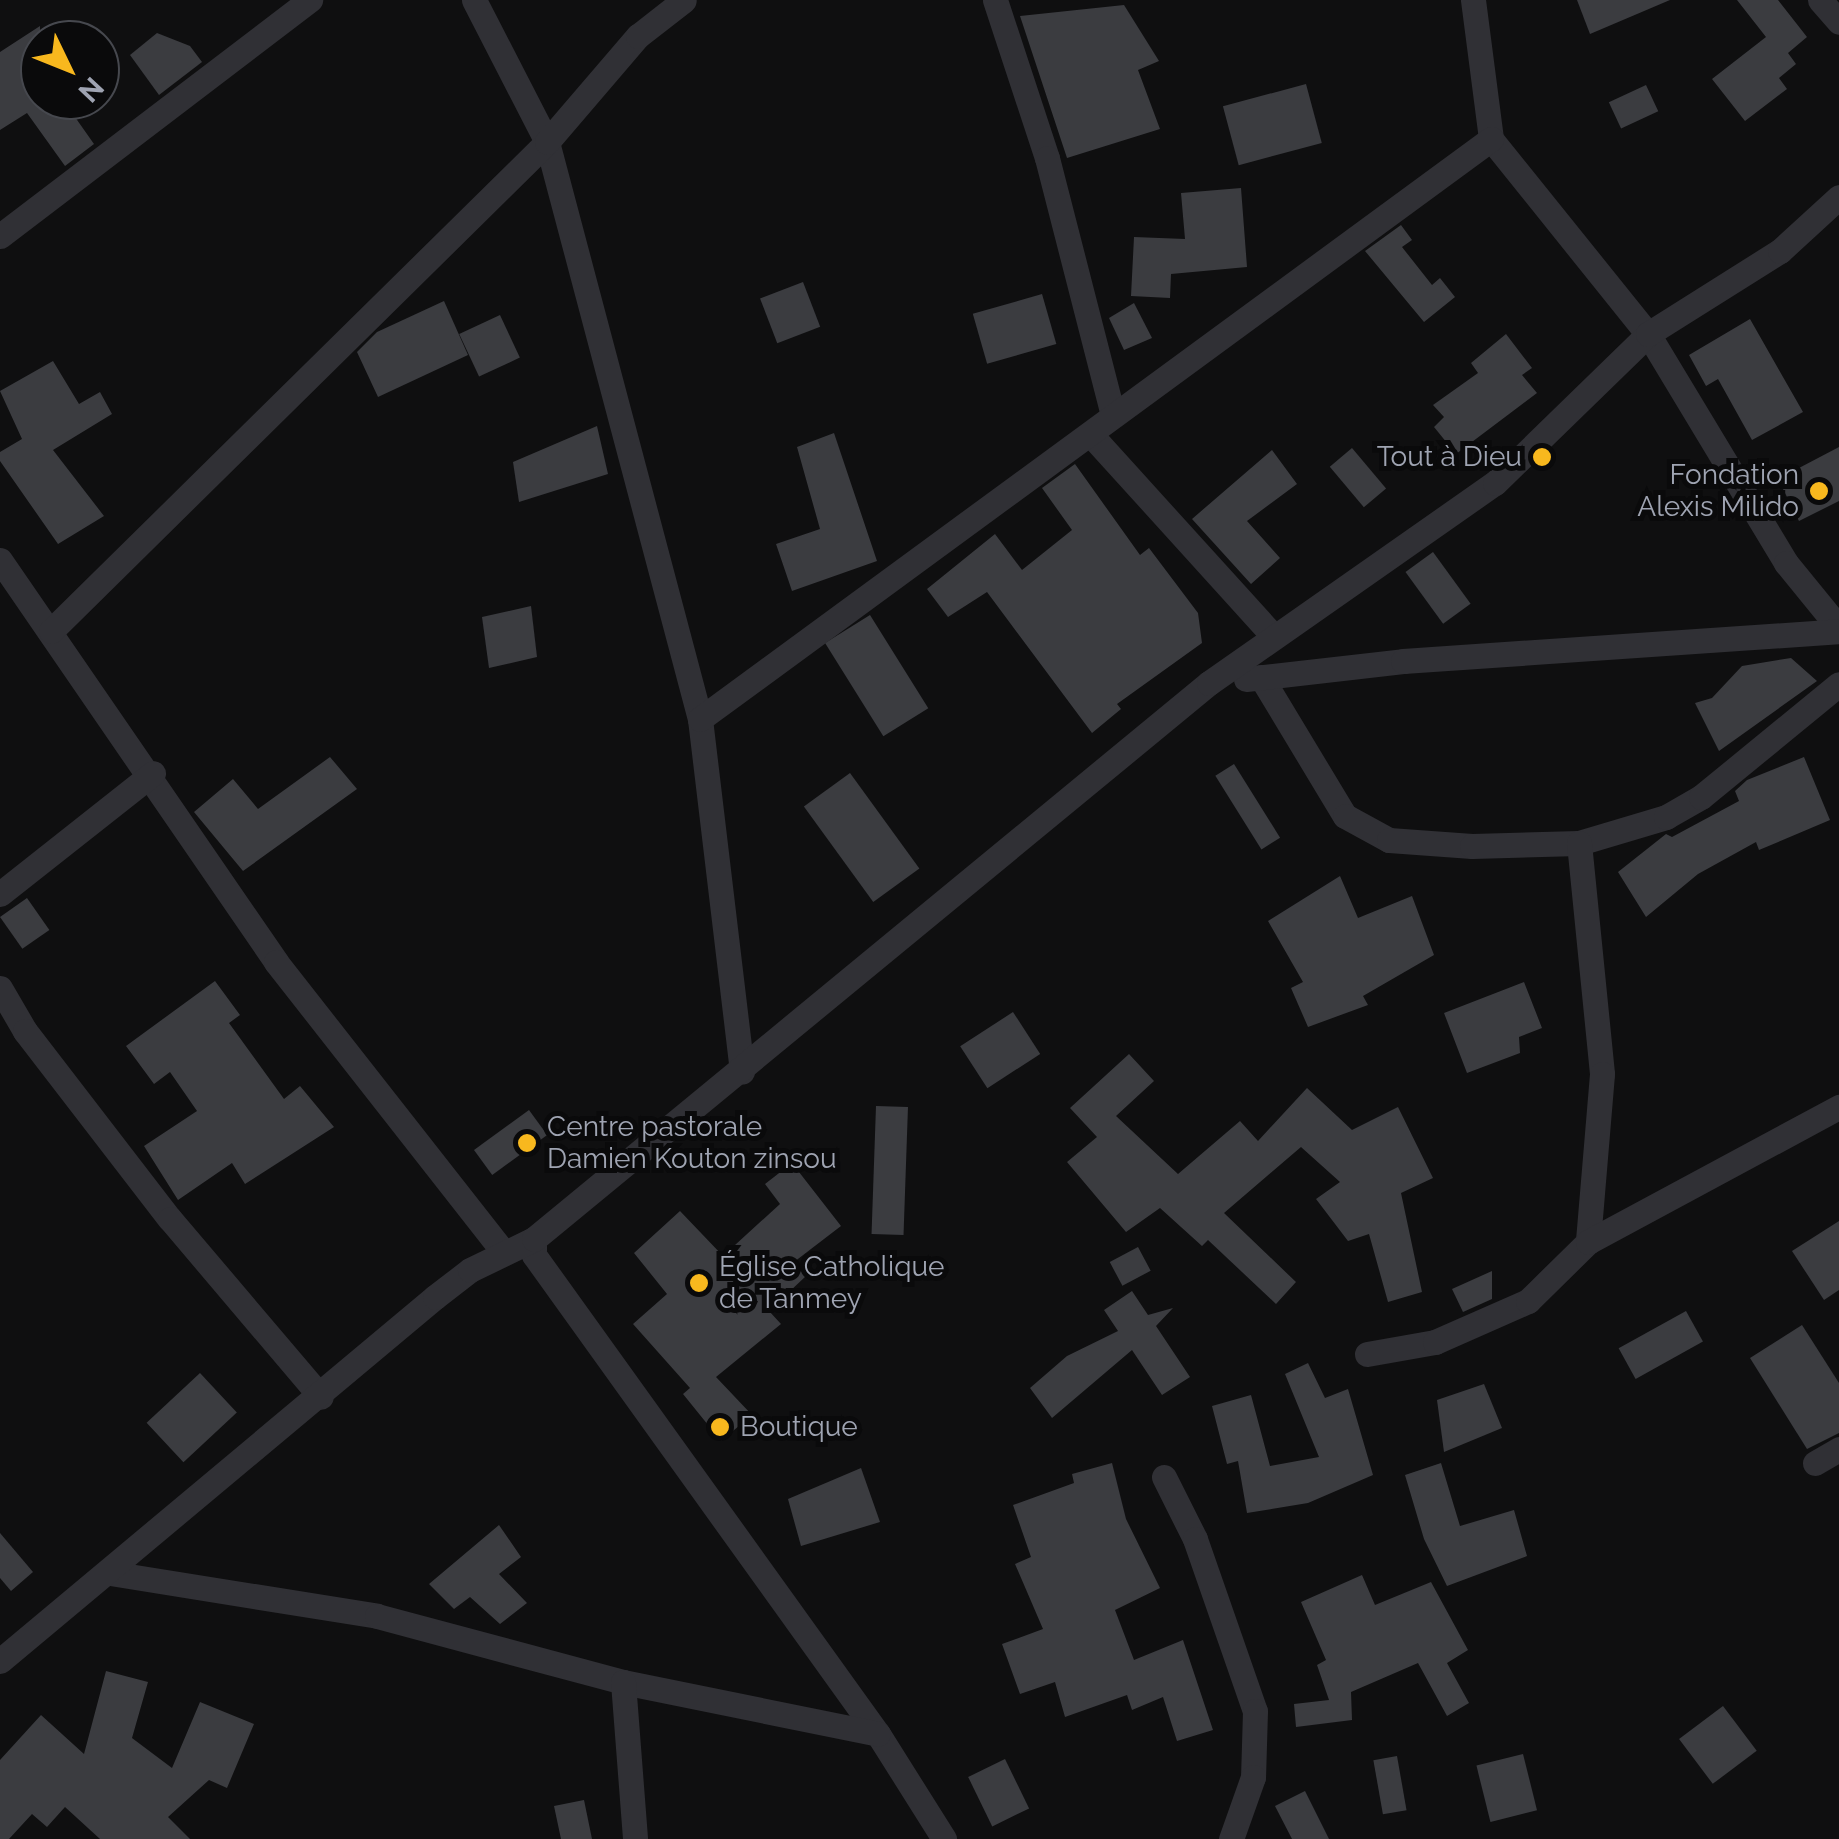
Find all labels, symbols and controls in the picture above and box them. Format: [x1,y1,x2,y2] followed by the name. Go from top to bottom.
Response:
[20,20,120,120] north arrow
[71,70,110,109] text: N
[1377,440,1522,474] place label: Tout à Dieu
[1531,446,1553,468] marker: Tout à Dieu
[1637,458,1799,524] place label: Fondation Alexis Milido
[1808,480,1830,502] marker: Fondation Alexis Milido
[547,1110,837,1176] place label: Centre pastorale Damien Kouton zinsou
[516,1132,538,1154] marker: Centre pastorale Damien Kouton zinsou
[719,1250,945,1316] place label: Église Catholique de Tanmey
[688,1272,710,1294] marker: Église Catholique de Tanmey
[740,1410,858,1444] place label: Boutique
[709,1416,731,1438] marker: Boutique

